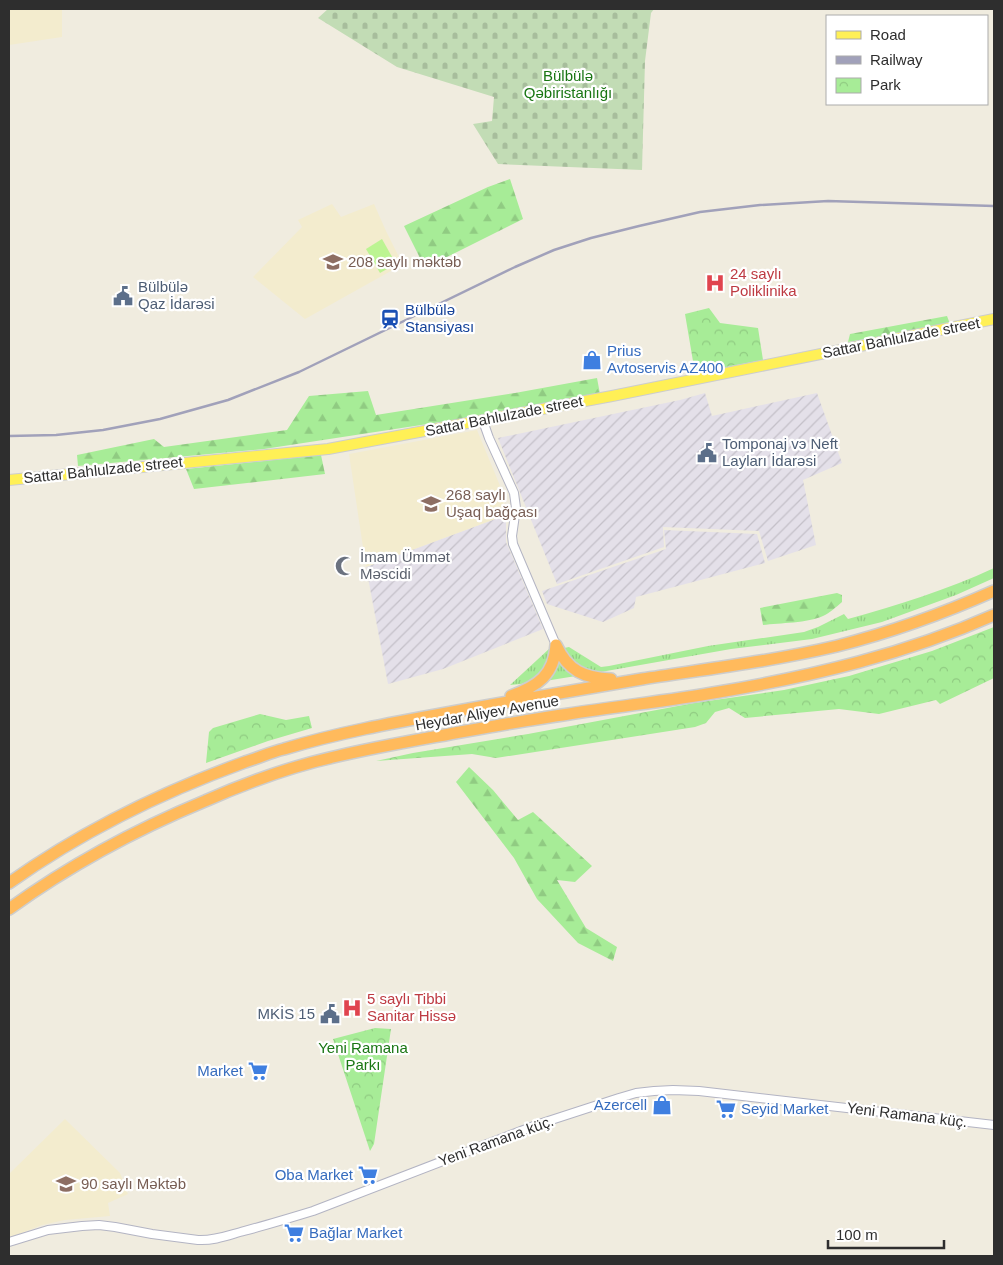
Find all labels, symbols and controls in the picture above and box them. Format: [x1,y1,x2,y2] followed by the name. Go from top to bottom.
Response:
[826,15,988,105] legend
[870,26,906,43] text: Road
[870,51,923,68] text: Railway
[524,67,612,101] park label: Bülbülə Qəbiristanlığı
[870,76,901,93] text: Park
[322,251,344,273] school or university icon: 208 saylı məktəb
[348,253,461,270] place label: 208 saylı məktəb
[730,265,797,299] place label: 24 saylı Poliklinika
[704,272,726,294] hospital icon: 24 saylı Poliklinika
[138,278,215,312] place label: Bülbülə Qaz İdarəsi
[112,285,134,307] public building icon: Bülbülə Qaz İdarəsi
[405,301,474,335] place label: Bülbülə Stansiyası
[379,308,401,330] station icon: Bülbülə Stansiyası
[821,314,982,361] street label: Sattar Bahlulzade street
[607,342,723,376] place label: Prius Avtoservis AZ400
[581,349,603,371] shop icon: Prius Avtoservis AZ400
[424,392,585,439] street label: Sattar Bahlulzade street
[722,435,839,469] place label: Tomponaj vэ Neft Layları İdarəsi
[696,442,718,464] public building icon: Tomponaj vэ Neft Layları İdarəsi
[22,453,184,486] street label: Sattar Bahlulzade street
[446,486,538,520] place label: 268 saylı Uşaq bağçası
[420,493,442,515] school or university icon: 268 saylı Uşaq bağçası
[360,548,451,582] place label: İmam Ümmət Məscidi
[334,555,356,577] mosque icon: İmam Ümmət Məscidi
[414,691,560,734] street label: Heydar Aliyev Avenue
[367,990,456,1024] place label: 5 saylı Tibbi Sanitar Hissə
[341,997,363,1019] hospital icon: 5 saylı Tibbi Sanitar Hissə
[319,1003,341,1025] public building icon: MKİS 15
[257,1005,315,1022] place label: MKİS 15
[318,1039,408,1073] park label: Yeni Ramana Parkı
[247,1060,269,1082] supermarket icon: Market
[197,1062,244,1079] place label: Market
[651,1094,673,1116] shop icon: Azercell
[594,1096,647,1113] place label: Azercell
[715,1098,737,1120] supermarket icon: Seyid Market
[846,1099,968,1130] street label: Yeni Ramana küç.
[741,1100,829,1117] place label: Seyid Market
[436,1112,556,1169] street label: Yeni Ramana küç.
[357,1164,379,1186] supermarket icon: Oba Market
[275,1166,354,1183] place label: Oba Market
[55,1173,77,1195] school or university icon: 90 saylı Məktəb
[81,1175,186,1192] place label: 90 saylı Məktəb
[828,1218,944,1250] scale bar
[283,1222,305,1244] supermarket icon: Bağlar Market
[309,1224,403,1241] place label: Bağlar Market
[836,1226,878,1243] text: 100 m

